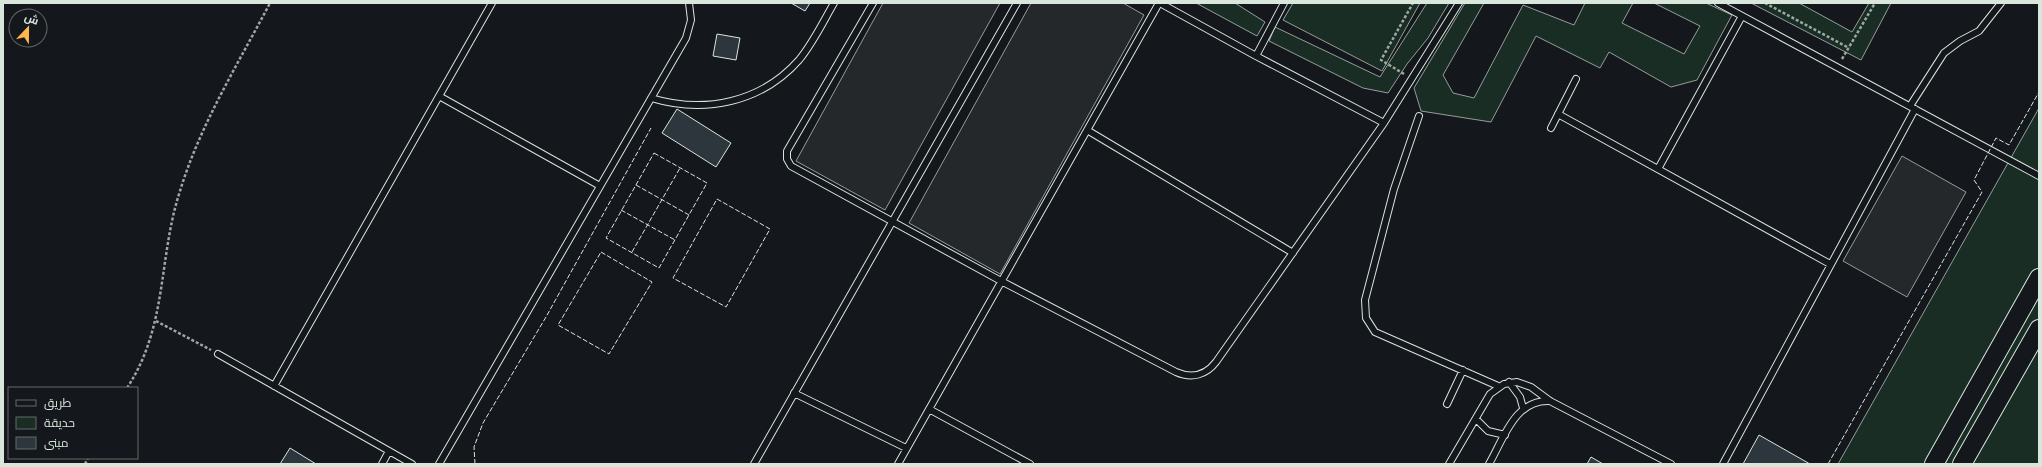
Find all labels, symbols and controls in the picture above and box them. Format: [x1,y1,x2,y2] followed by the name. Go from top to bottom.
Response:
[8,8,48,48] north arrow
[23,11,41,28] text: ش
[8,387,138,459] legend
[44,396,72,411] text: طريق
[44,416,75,431] text: حديقة
[44,436,69,451] text: مبنى

